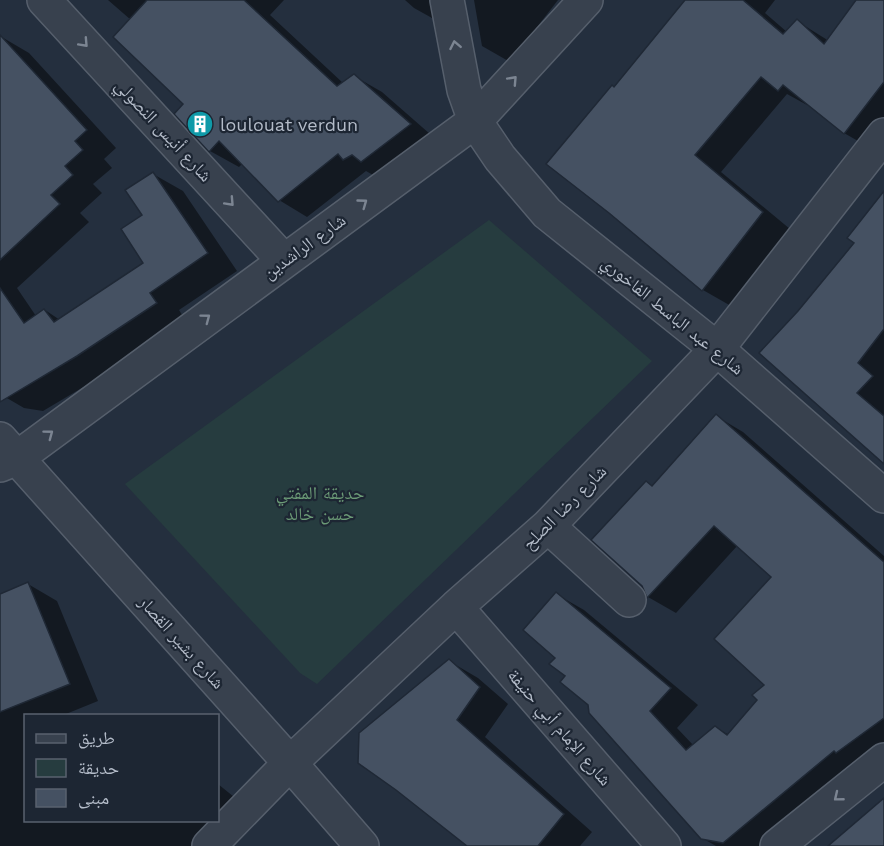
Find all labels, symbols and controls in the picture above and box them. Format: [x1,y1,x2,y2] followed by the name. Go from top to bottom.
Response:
[77,36,88,47] one-way arrow
[449,40,462,50] one-way arrow
[108,74,217,189] street label: شارع أنيس النصولي
[506,76,517,86] one-way arrow
[185,109,215,139] building icon: loulouat verdun
[220,114,358,135] place label: loulouat verdun
[223,196,234,206] one-way arrow
[356,199,367,210] one-way arrow
[259,209,350,284] street label: شارع الراشدين
[595,251,748,382] street label: شارع عبد الباسط الفاخوري
[199,314,210,325] one-way arrow
[43,431,54,442] one-way arrow
[517,460,612,555] street label: شارع رضا الصلح
[276,482,364,525] park label: حديقة المفتي حسن خالد
[133,590,229,693] street label: شارع بشير القصار
[500,664,616,793] street label: شارع الإمام أبي حنيفة
[24,714,219,822] legend
[78,727,115,749] text: طريق
[78,757,119,778] text: حديقة
[78,787,109,809] text: مبنى
[834,789,845,800] one-way arrow

